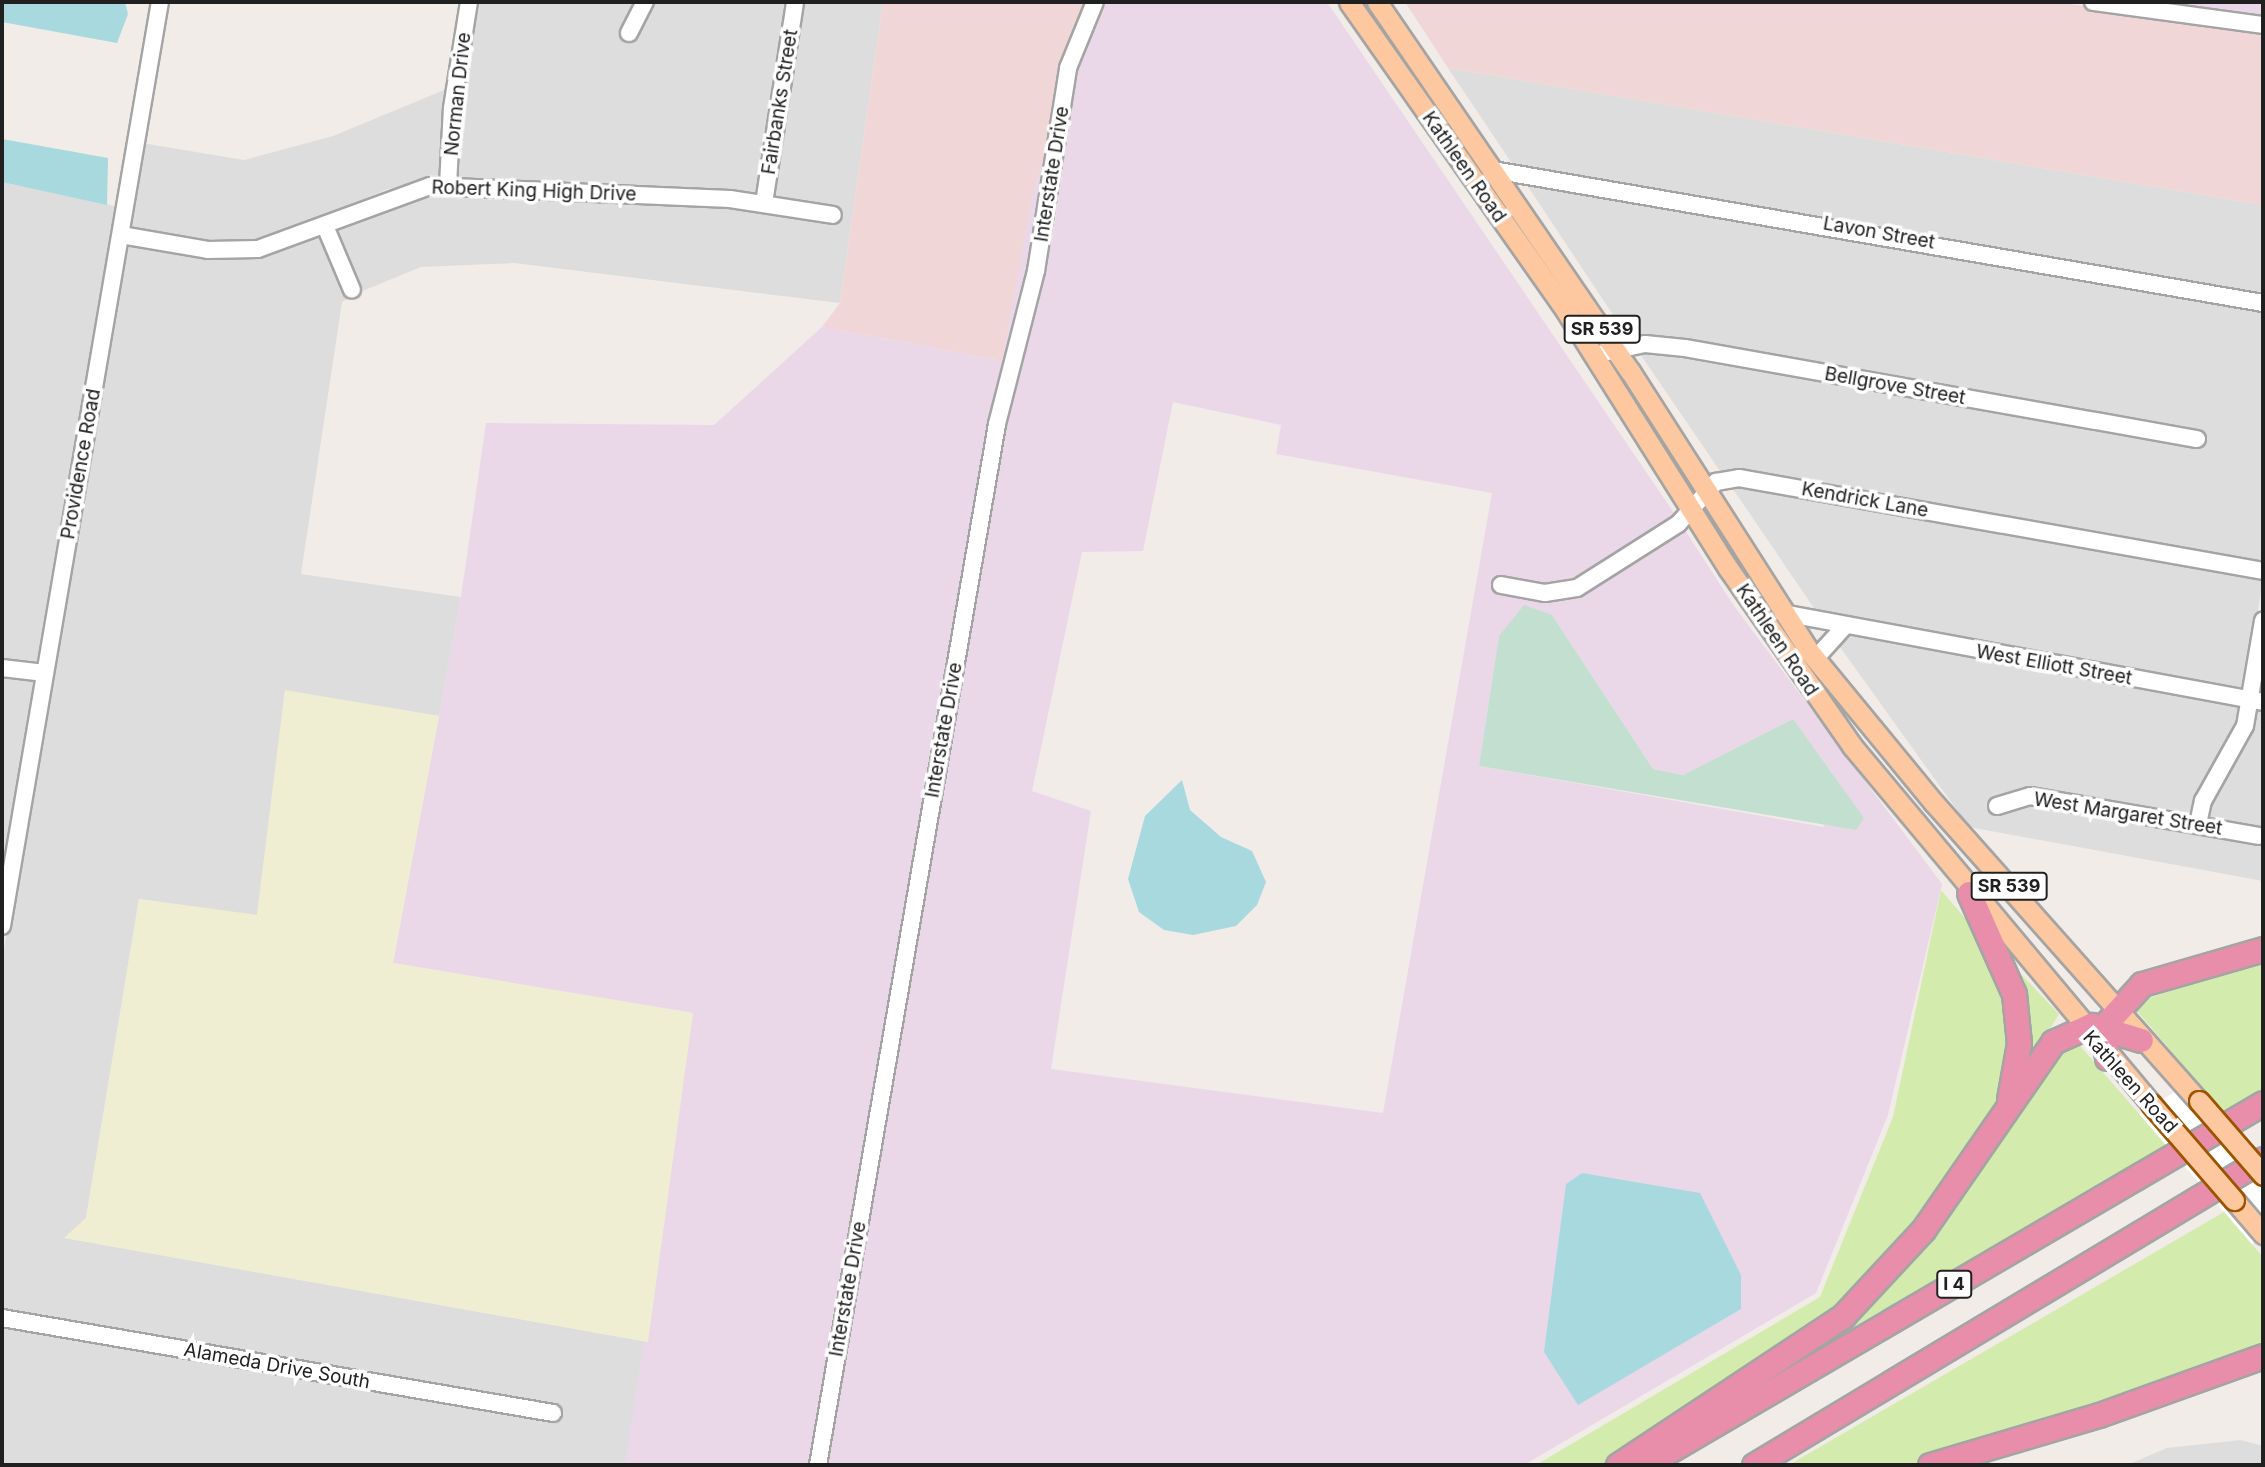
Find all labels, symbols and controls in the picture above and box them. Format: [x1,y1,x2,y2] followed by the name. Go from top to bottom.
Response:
[757,28,803,176] street label: Fairbanks Street
[440,31,476,157] street label: Norman Drive
[1030,104,1074,244] street label: Interstate Drive
[1417,107,1511,227] street label: Kathleen Road
[431,176,637,206] street label: Robert King High Drive
[1821,212,1937,254] street label: Lavon Street
[1564,314,1640,344] road number: SR 539
[1823,362,1967,410] street label: Bellgrove Street
[57,387,105,541] street label: Providence Road
[1800,478,1930,522] street label: Kendrick Lane
[1731,580,1823,700] street label: Kathleen Road
[1974,640,2134,690] street label: West Elliott Street
[921,660,967,800] street label: Interstate Drive
[2032,788,2224,840] street label: West Margaret Street
[1970,872,2048,900] road number: SR 539
[2078,1026,2182,1138] street label: Kathleen Road
[825,1219,871,1359] street label: Interstate Drive
[1935,1269,1973,1298] road number: I 4
[182,1338,372,1394] street label: Alameda Drive South

